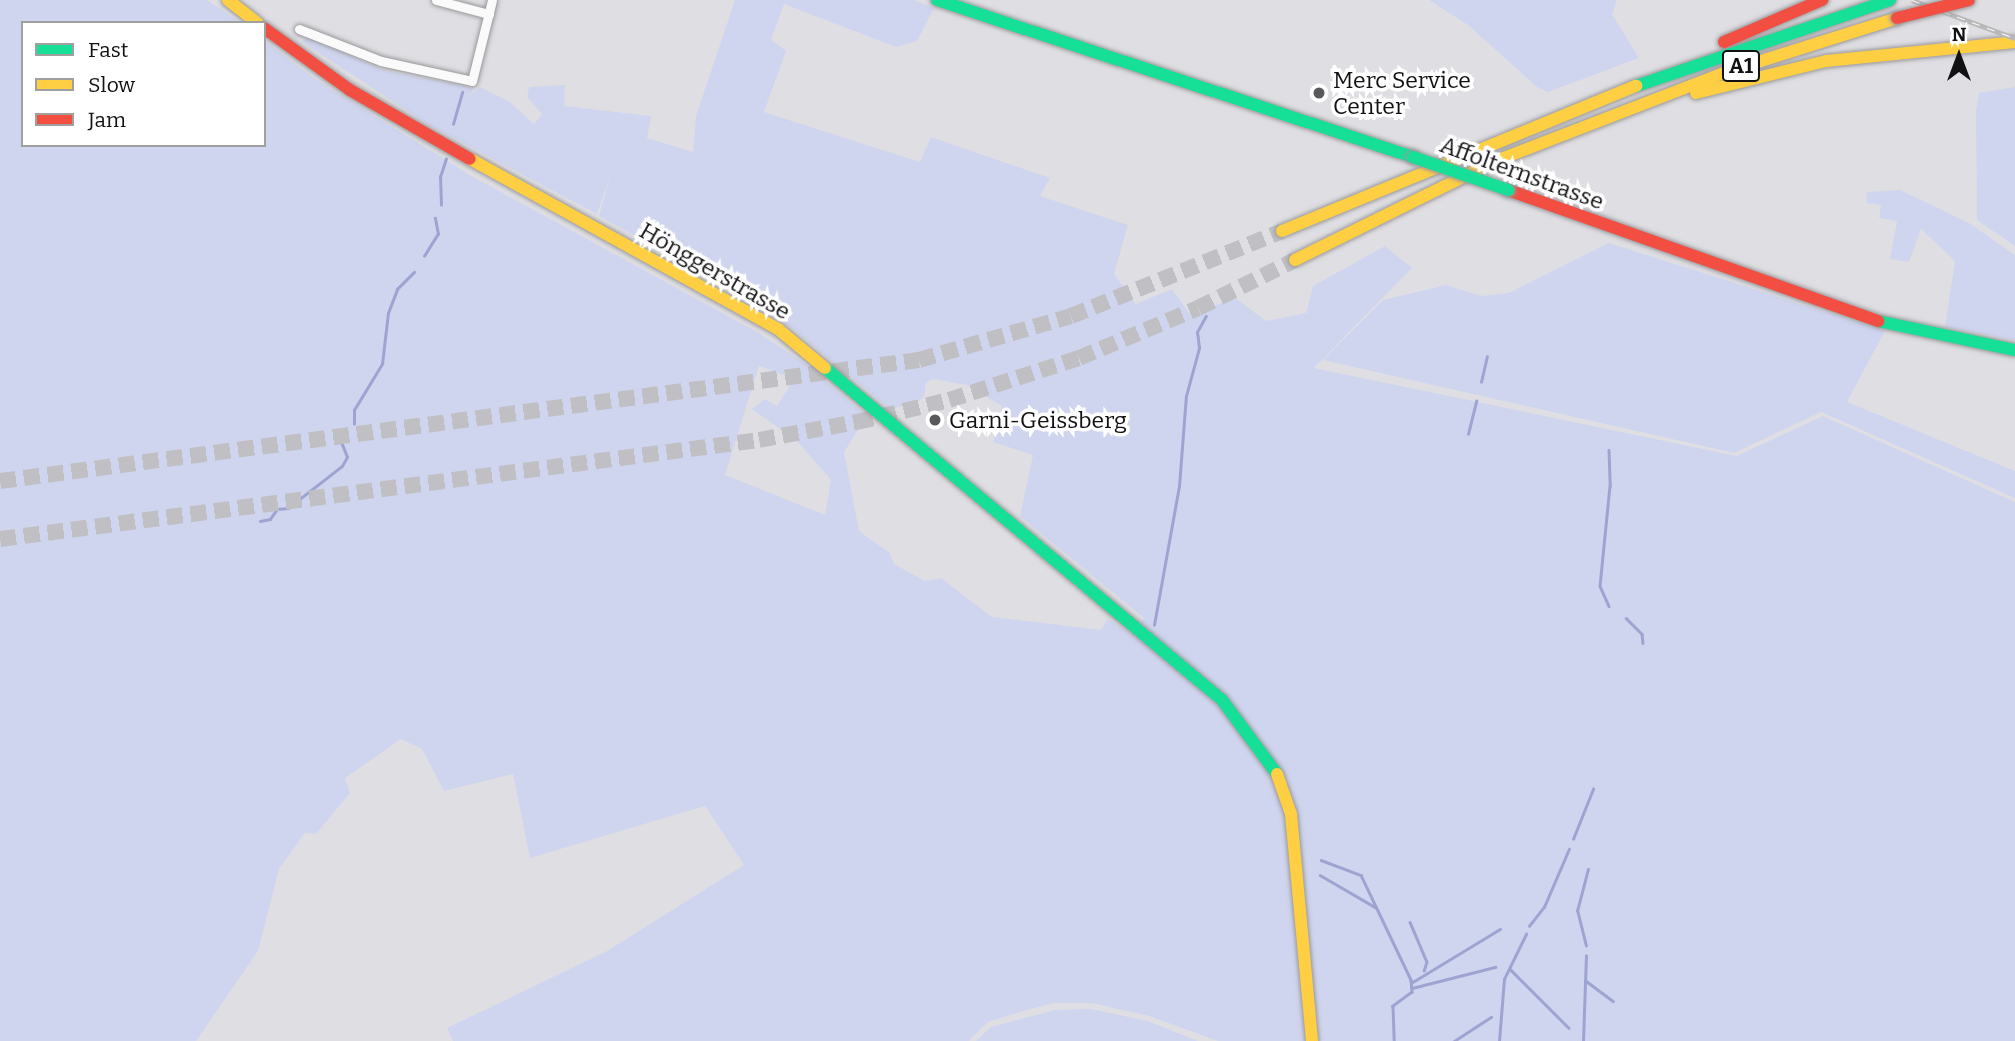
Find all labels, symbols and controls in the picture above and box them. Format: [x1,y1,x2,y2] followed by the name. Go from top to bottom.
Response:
[21,21,266,147] legend
[1924,21,1994,91] north arrow
[1952,23,1966,46] text: N
[88,37,128,63] text: Fast
[1722,48,1760,84] road number: A1
[1333,66,1471,120] place label: Merc Service Center
[88,72,135,98] text: Slow
[1311,85,1327,101] marker: Merc Service Center
[88,107,126,133] text: Jam
[1436,131,1608,215] street label: Affolternstrasse
[635,217,795,325] street label: Hönggerstrasse
[949,406,1127,434] place label: Garni-Geissberg
[927,412,943,428] marker: Garni-Geissberg

